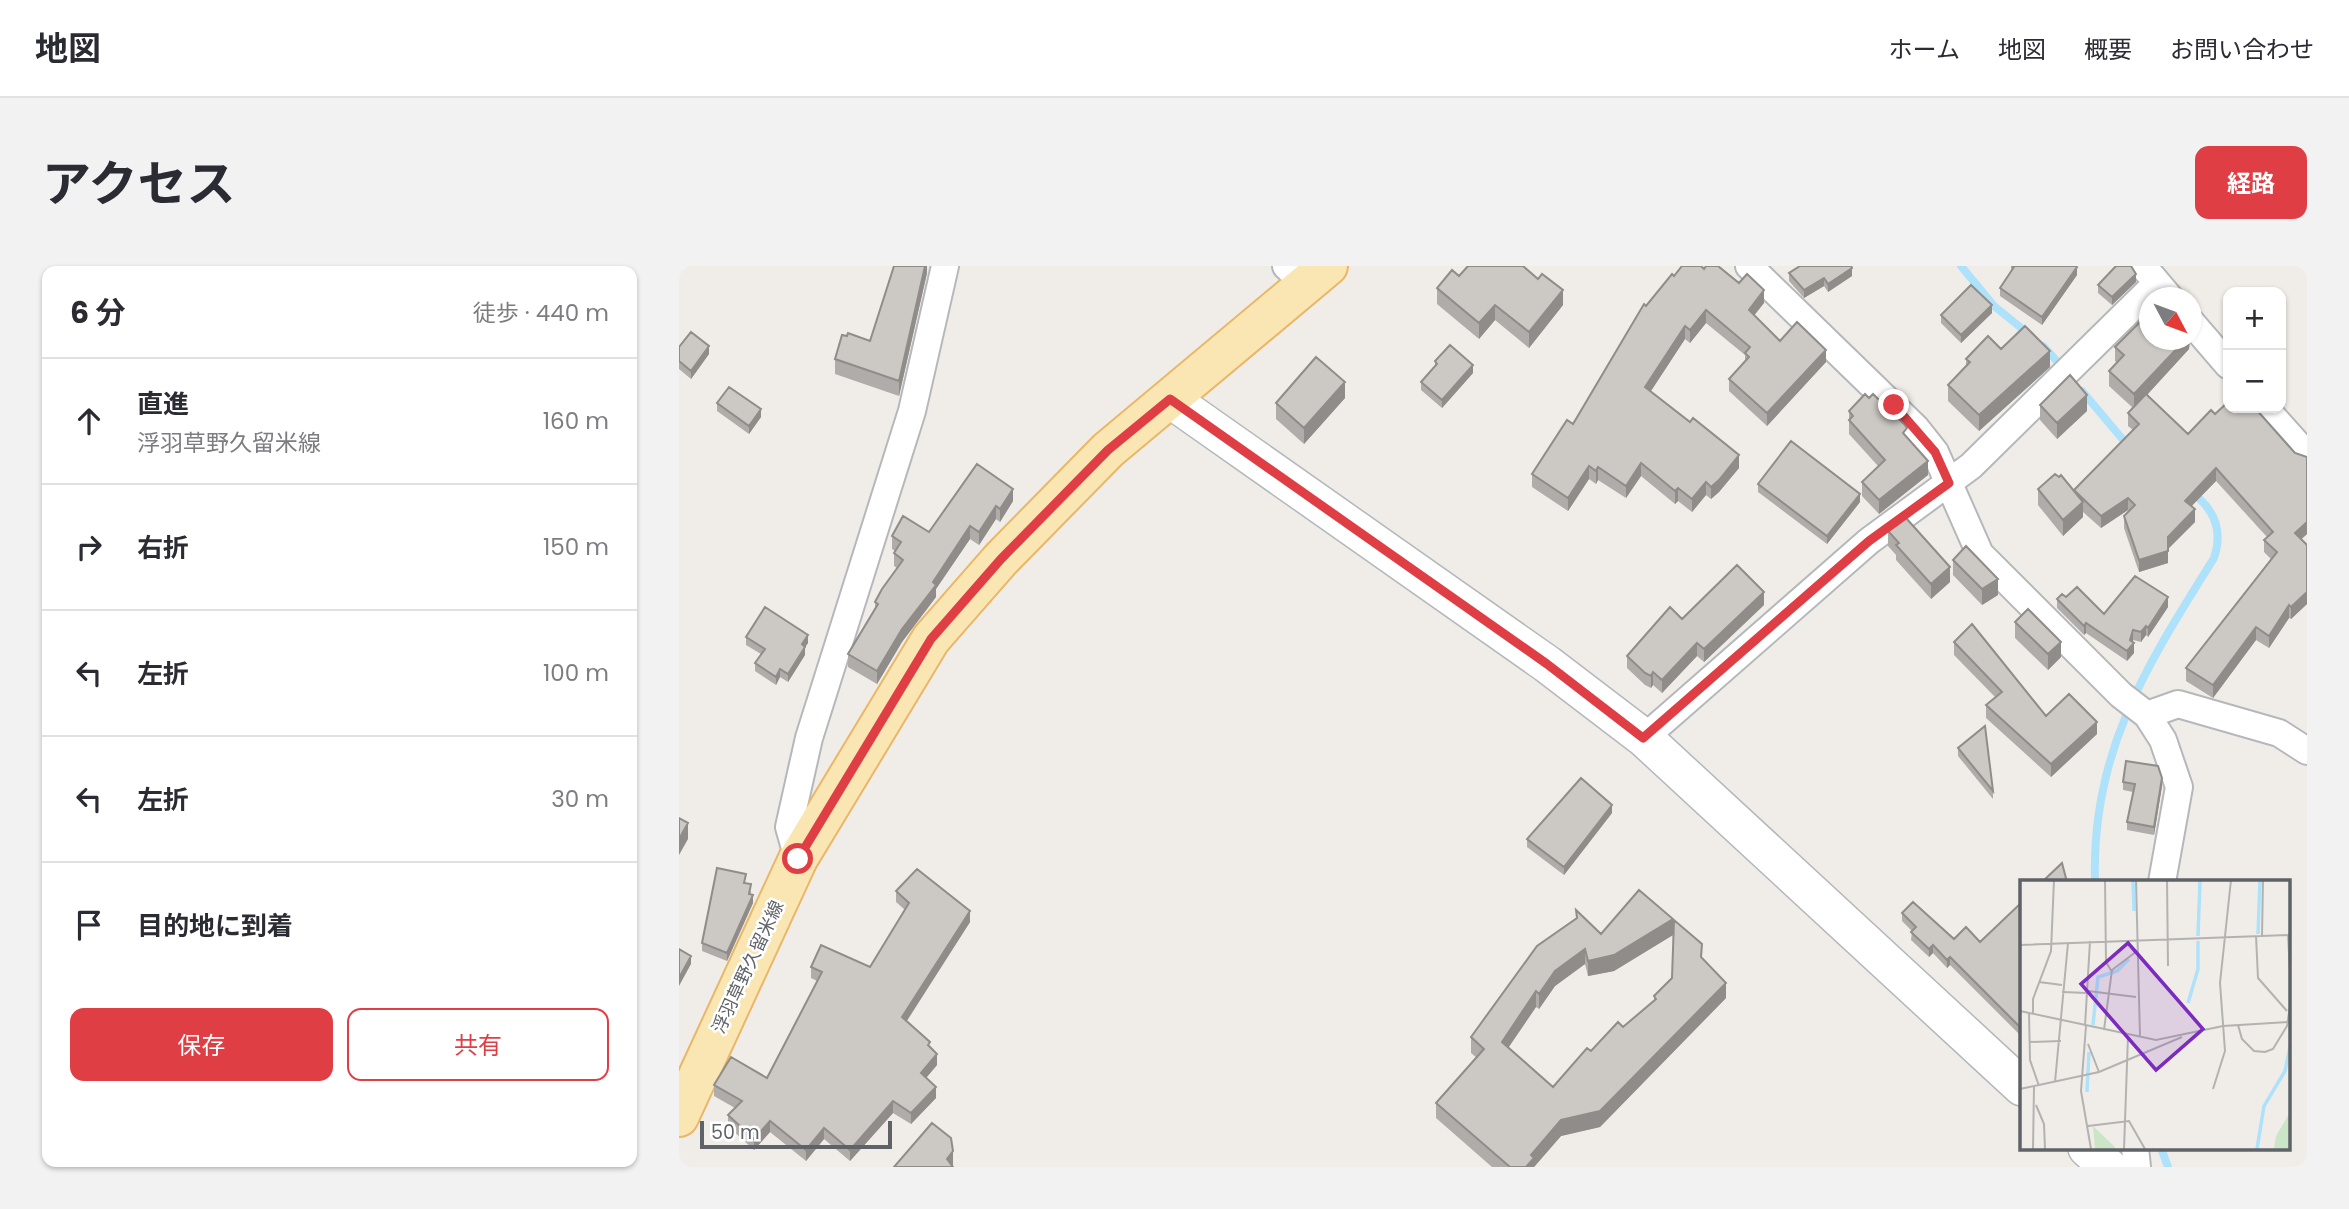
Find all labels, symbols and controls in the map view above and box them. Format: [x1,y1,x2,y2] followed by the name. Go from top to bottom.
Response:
[35,25,101,72] text: 地図
[1889,33,1960,66] text: ホーム
[1998,33,2046,66] text: 地図
[2084,33,2132,66] text: 概要
[2170,33,2314,66] text: お問い合わせ
[2195,146,2307,219] button: 経路
[42,150,236,218] text: アクセス
[2139,287,2202,350] north arrow
[2223,287,2286,413] map controls
[2223,287,2286,350] button: +
[70,291,125,334] text: 6 分
[473,297,609,329] text: 徒歩 · 440 m
[2223,350,2286,413] button: −
[137,386,189,422] text: 直進
[1878,389,1909,420] route end
[70,402,108,440] icon: ahead
[543,405,609,437] text: 160 m
[137,427,321,459] text: 浮羽草野久留米線
[70,528,108,566] icon: right
[137,530,189,566] text: 右折
[543,531,609,563] text: 150 m
[70,654,108,692] icon: left
[137,656,189,692] text: 左折
[543,657,609,689] text: 100 m
[70,780,108,818] icon: left
[137,782,189,818] text: 左折
[551,783,609,815] text: 30 m
[782,843,813,874] route start
[2020,880,2289,1150] inset map
[706,896,789,1037] street label: 浮羽草野久留米線
[70,906,108,944] icon: arrive
[137,908,293,944] text: 目的地に到着
[70,1008,333,1081] button: 保存
[347,1008,609,1081] button: 共有
[700,1118,893,1150] scale bar
[711,1119,760,1146] text: 50 m

